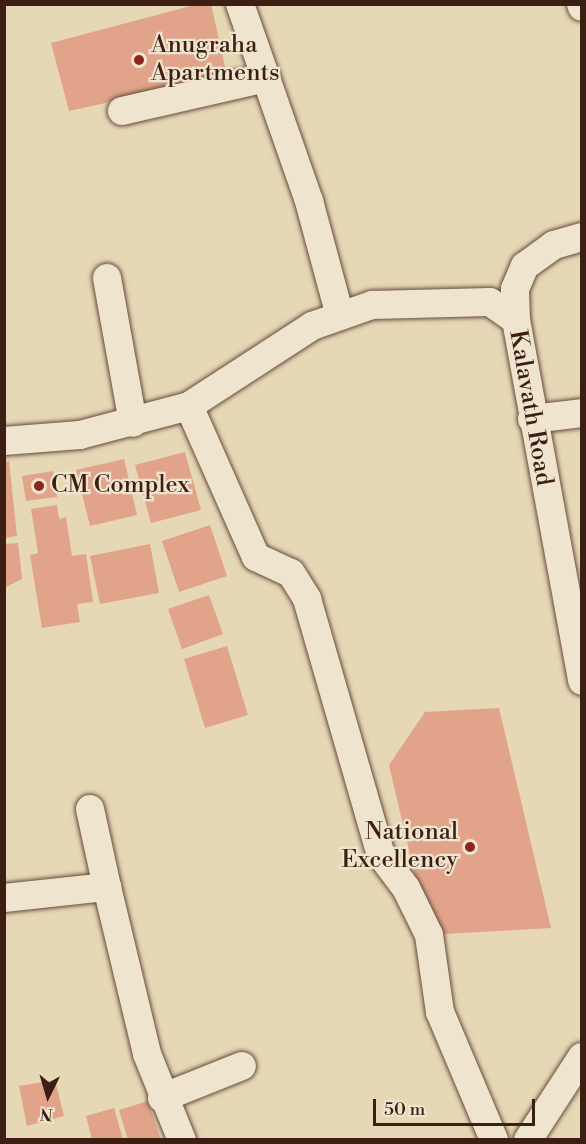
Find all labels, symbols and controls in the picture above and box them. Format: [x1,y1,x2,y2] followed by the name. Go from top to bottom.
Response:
[151,32,279,88] place label: Anugraha Apartments
[132,53,146,67] marker: Anugraha Apartments
[502,328,558,488] street label: Kalavath Road
[51,472,190,500] place label: CM Complex
[32,479,46,493] marker: CM Complex
[341,819,458,875] place label: National Excellency
[463,840,477,854] marker: National Excellency
[18,1066,78,1126] north arrow
[376,1087,538,1125] scale bar
[384,1098,425,1121] text: 50 m
[39,1103,54,1124] text: N

